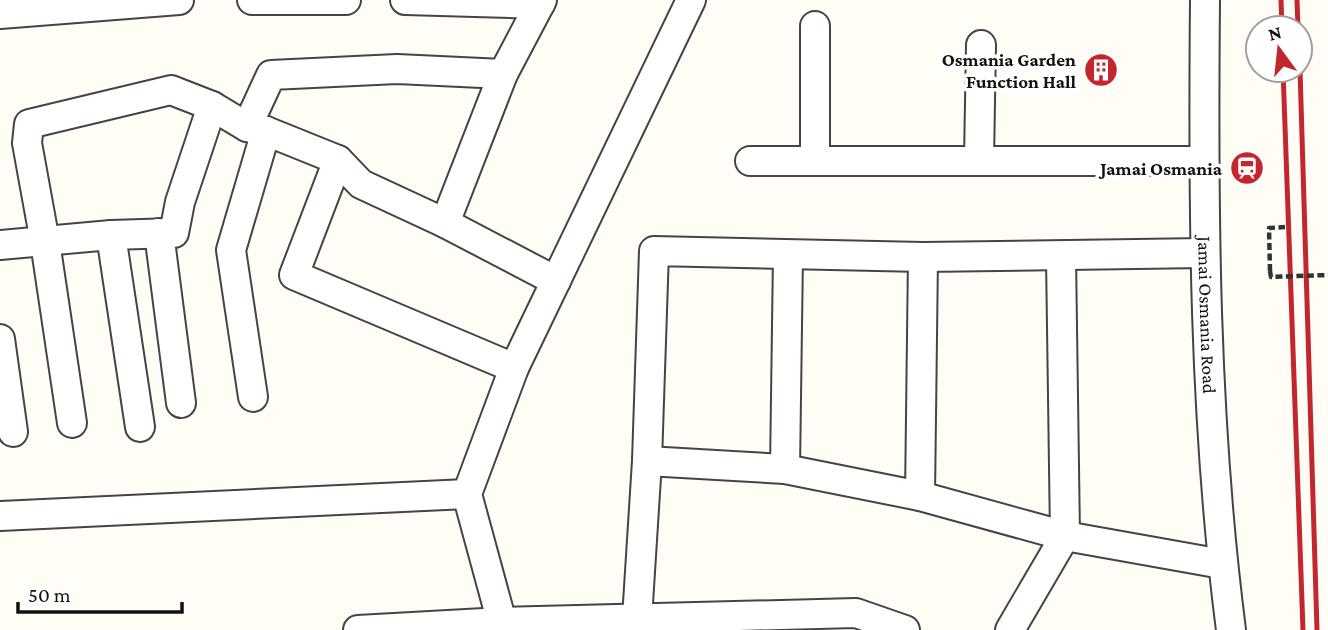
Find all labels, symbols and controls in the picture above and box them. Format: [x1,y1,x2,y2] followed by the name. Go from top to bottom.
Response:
[1244,14,1314,84] north arrow
[1266,21,1284,45] text: N
[942,49,1076,92] place label: Osmania Garden Function Hall
[1082,51,1120,89] building icon: Osmania Garden Function Hall
[1228,149,1266,187] station icon: Jamai Osmania
[1098,158,1223,179] place label: Jamai Osmania
[1195,234,1221,394] street label: Jamai Osmania Road
[18,570,182,614] scale bar
[28,583,71,607] text: 50 m

